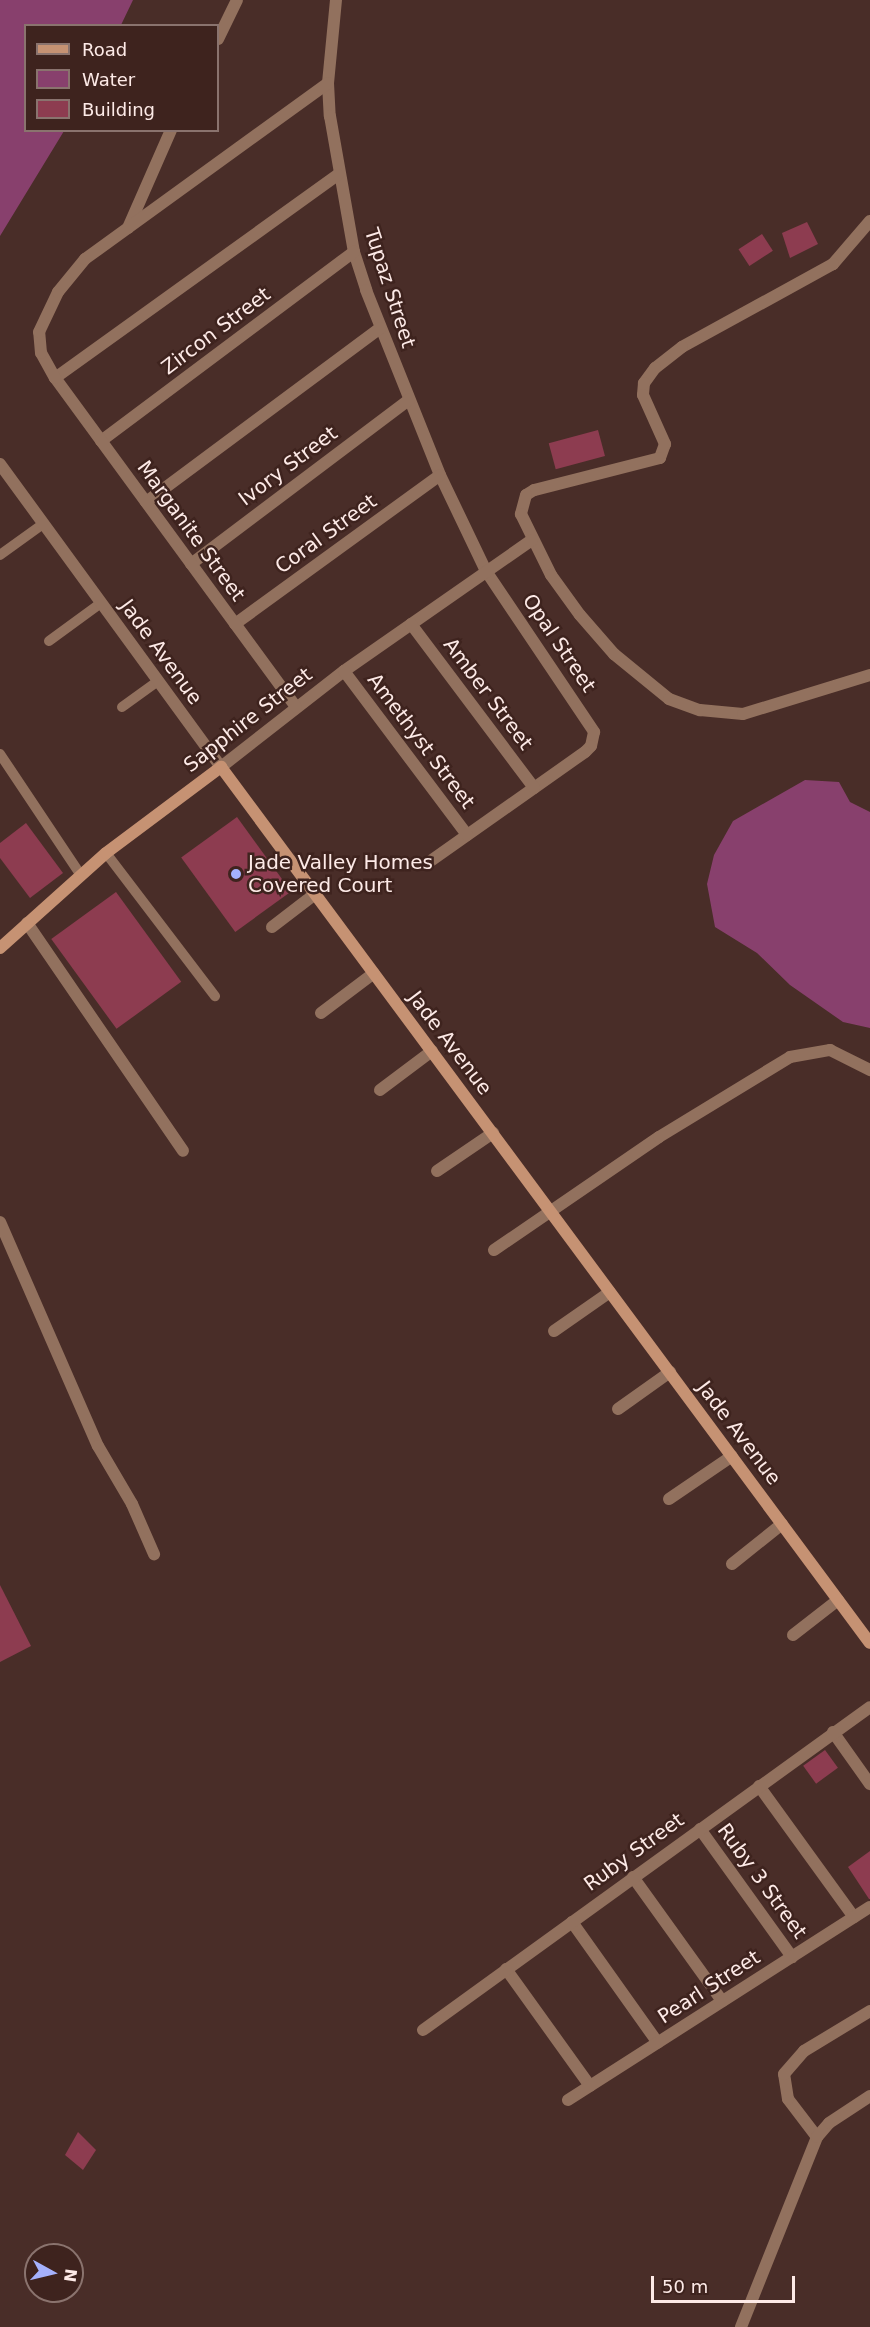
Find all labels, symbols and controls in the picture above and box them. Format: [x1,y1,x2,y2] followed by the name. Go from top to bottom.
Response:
[24,24,219,132] legend
[82,39,127,60] text: Road
[82,69,135,90] text: Water
[82,99,155,120] text: Building
[359,225,421,351] street label: Tupaz Street
[157,282,275,380] street label: Zircon Street
[234,421,342,511] street label: Ivory Street
[132,456,250,606] street label: Marganite Street
[271,489,381,579] street label: Coral Street
[517,589,601,697] street label: Opal Street
[115,595,207,709] street label: Jade Avenue
[438,633,538,755] street label: Amber Street
[179,663,317,777] street label: Sapphire Street
[362,669,480,813] street label: Amethyst Street
[248,850,433,897] place label: Jade Valley Homes Covered Court
[229,867,243,881] marker: Jade Valley Homes Covered Court
[403,986,497,1100] street label: Jade Avenue
[692,1376,786,1490] street label: Jade Avenue
[579,1808,689,1896] street label: Ruby Street
[712,1819,812,1943] street label: Ruby 3 Street
[653,1945,765,2029] street label: Pearl Street
[24,2243,84,2303] north arrow
[654,2264,798,2302] scale bar
[60,2267,81,2283] text: N
[662,2276,708,2297] text: 50 m

